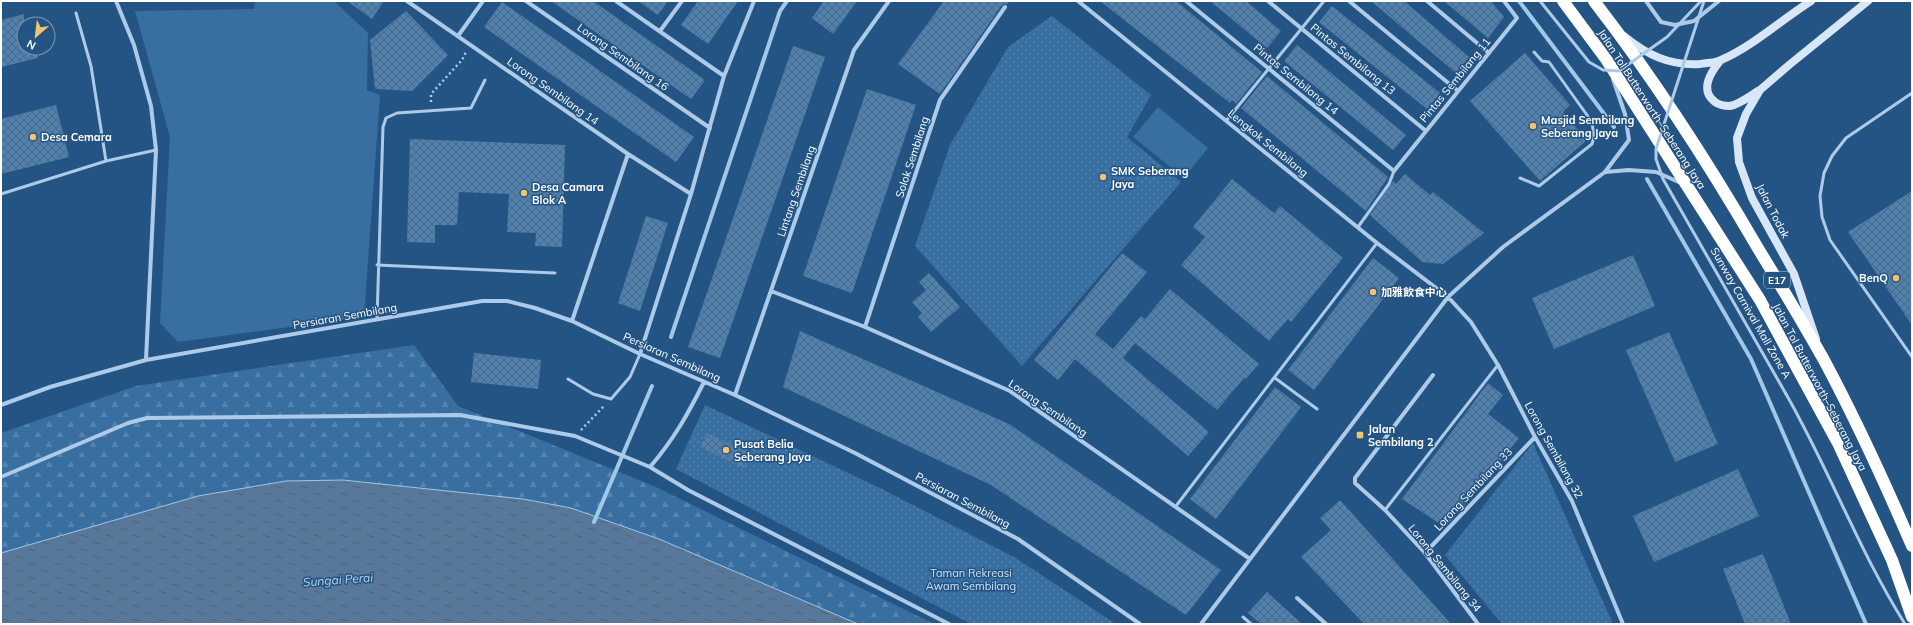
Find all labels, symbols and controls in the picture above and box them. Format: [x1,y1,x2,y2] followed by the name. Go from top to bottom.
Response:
[16,16,56,56] north arrow
[575,20,672,94] street label: Lorong Sembilang 16
[1308,20,1398,98] street label: Pintas Sembilang 13
[1595,26,1709,192] street label: Jalan Tol Butterworth–Seberang Jaya
[1416,35,1494,125] street label: Pintas Sembilang 11
[24,37,38,53] text: N
[1251,40,1342,118] street label: Pintas Sembilang 14
[505,54,602,128] street label: Lorong Sembilang 14
[1225,106,1311,180] street label: Lengkok Sembilang
[1541,113,1635,140] place label: Masjid Sembilang Seberang Jaya
[892,115,932,199] street label: Solok Sembilang
[1528,121,1538,131] marker: Masjid Sembilang Seberang Jaya
[41,130,112,144] place label: Desa Cemara
[28,132,38,142] marker: Desa Cemara
[774,144,818,238] street label: Lintang Sembilang
[1111,164,1189,191] place label: SMK Seberang Jaya
[1098,172,1108,182] marker: SMK Seberang Jaya
[532,180,604,207] place label: Desa Camara Blok A
[1753,181,1793,241] street label: Jalan Todak
[519,188,529,198] marker: Desa Camara Blok A
[1708,245,1794,381] street label: Sunway Carnival Mall Zone A
[1859,271,1888,285] place label: BenQ
[1764,272,1790,288] road number: E17
[1891,273,1901,283] marker: BenQ
[1381,285,1447,299] place label: 加雅飲食中心
[1368,287,1378,297] marker: 加雅飲食中心
[292,300,398,332] street label: Persiaran Sembilang
[1770,301,1870,473] street label: Jalan Tol Butterworth–Seberang Jaya
[621,329,723,385] street label: Persiaran Sembilang
[1006,376,1090,440] street label: Lorong Sembilang
[1522,399,1587,501] street label: Lorong Sembilang 32
[1368,422,1434,449] place label: Jalan Sembilang 2
[1355,430,1365,440] marker: Jalan Sembilang 2
[734,437,811,464] place label: Pusat Belia Seberang Jaya
[721,445,731,455] marker: Pusat Belia Seberang Jaya
[1431,445,1515,533] street label: Lorong Sembilang 33
[913,469,1013,531] street label: Persiaran Sembilang
[1405,521,1485,615] street label: Lorong Sembilang 34
[926,566,1016,593] park label: Taman Rekreasi Awam Sembilang
[302,570,374,589] water label: Sungai Perai

